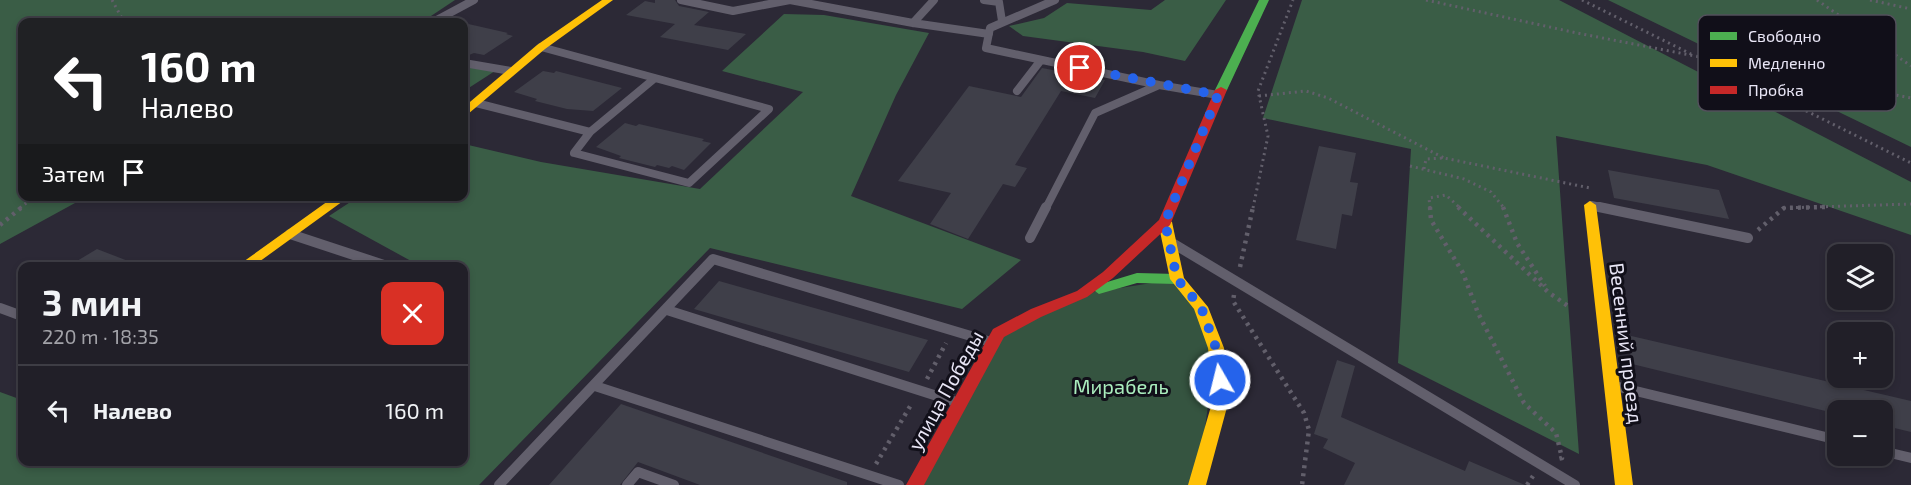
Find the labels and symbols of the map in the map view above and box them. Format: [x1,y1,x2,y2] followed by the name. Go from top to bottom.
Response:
[1698,15,1896,111] legend
[1748,26,1821,45] text: Свободно
[1054,42,1105,93] pin
[1748,53,1825,72] text: Медленно
[1748,80,1804,99] text: Пробка
[1605,261,1649,425] street label: Весенний проезд
[902,326,989,455] street label: улица Победы
[1188,348,1252,412] position arrow
[1073,374,1169,398] park label: Мирабель

